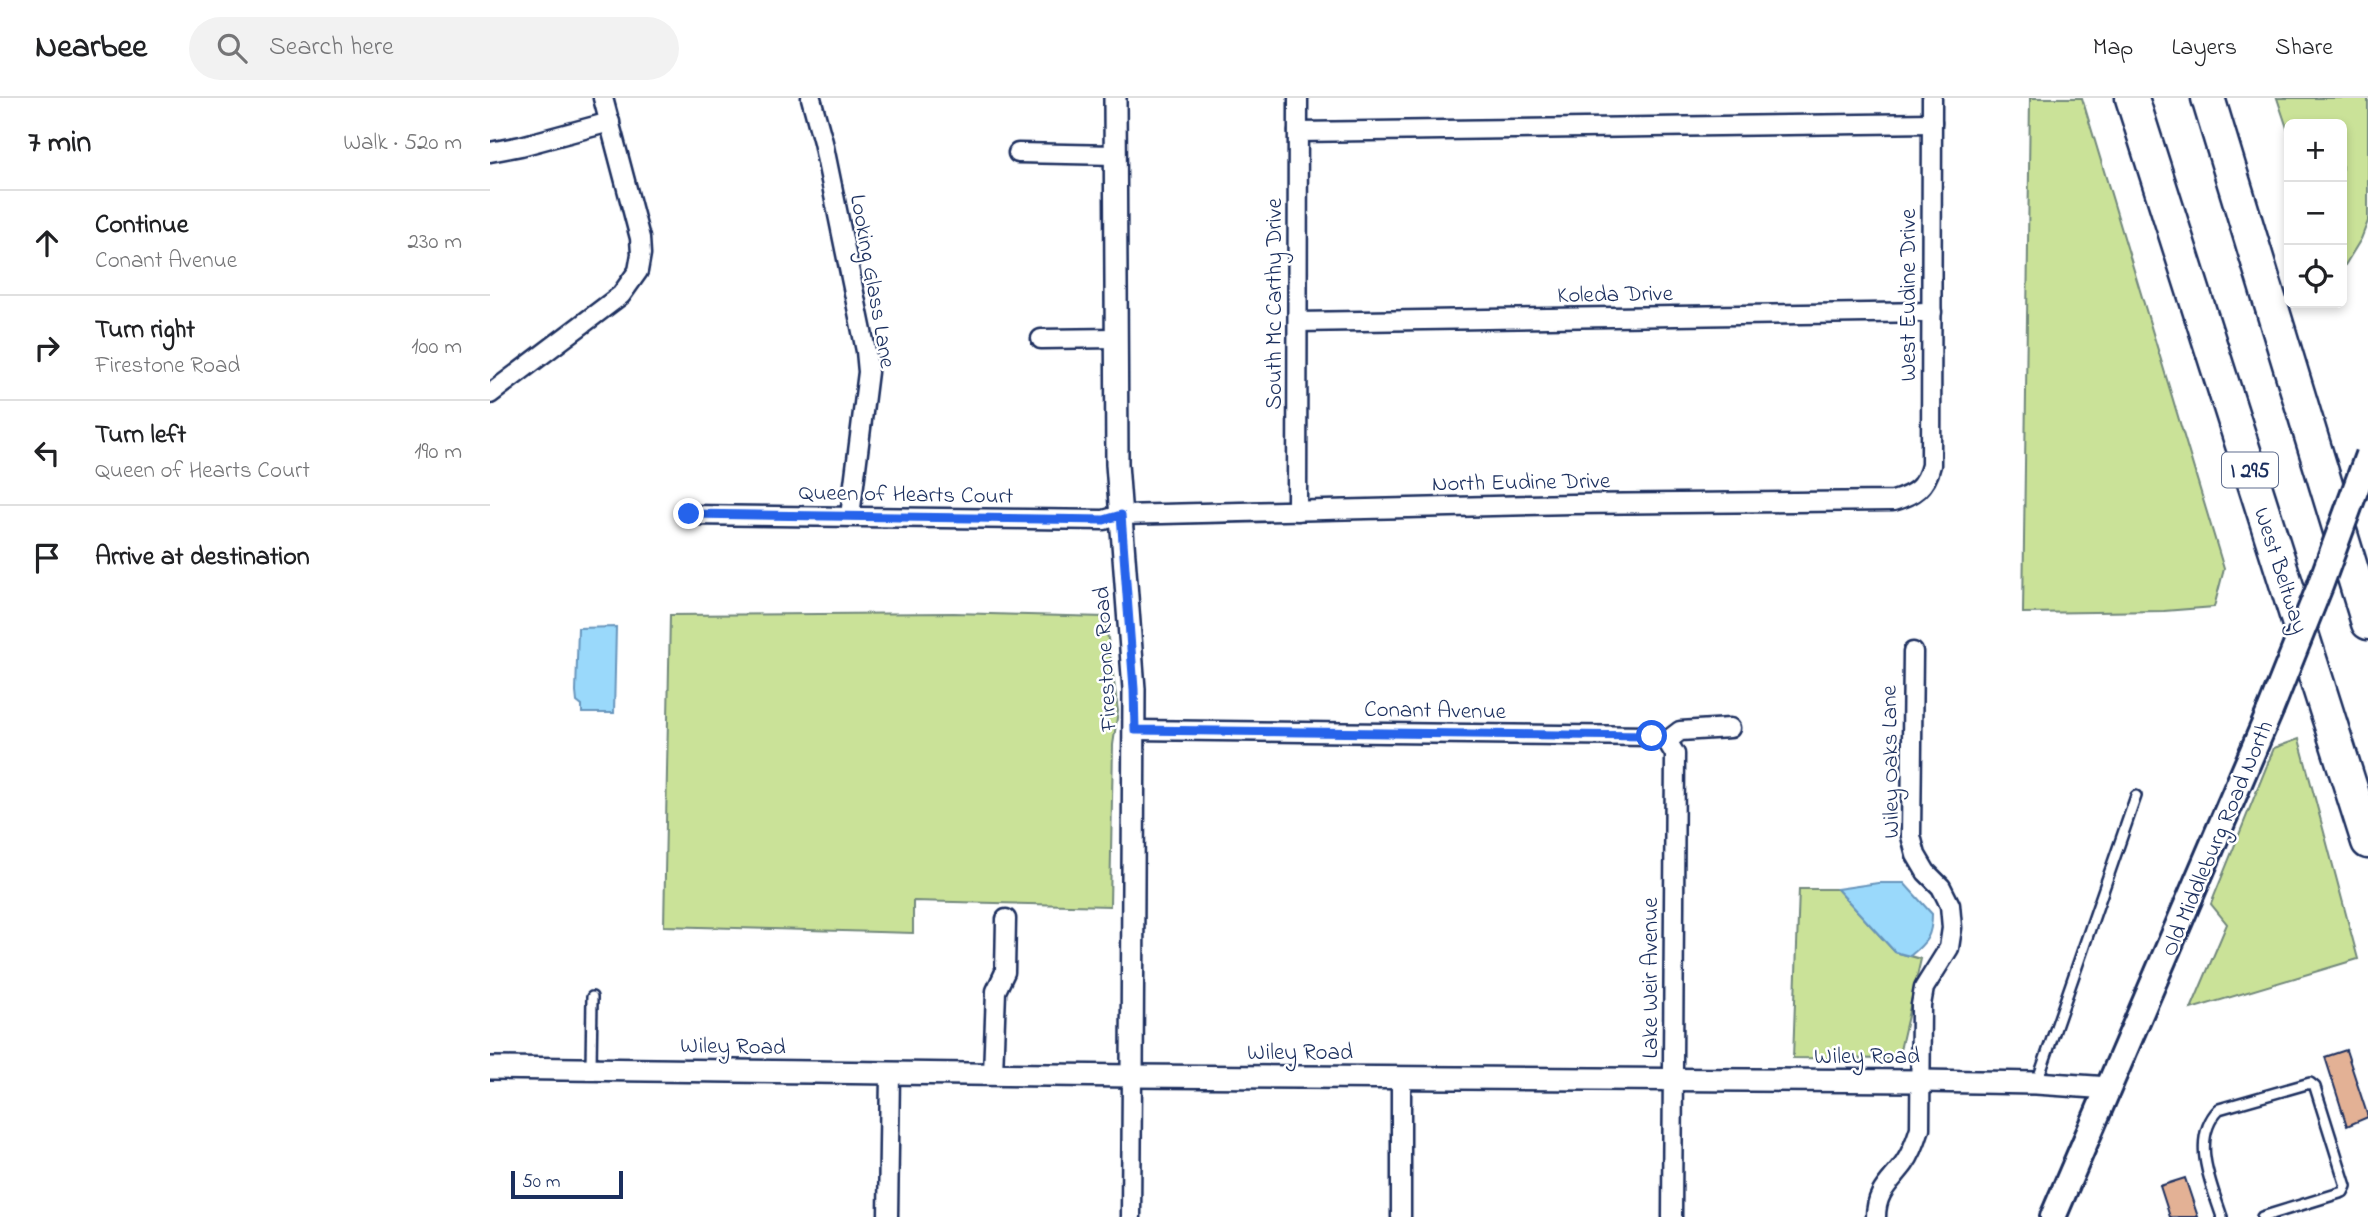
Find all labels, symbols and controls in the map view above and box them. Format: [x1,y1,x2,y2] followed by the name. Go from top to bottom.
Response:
[189,17,679,80] search box
[35,24,147,72] text: Nearbee
[213,29,251,67] icon: search
[269,29,394,67] text: Search here
[2093,31,2133,66] text: Map
[2171,31,2237,66] text: Layers
[2275,31,2333,66] text: Share
[2284,119,2347,308] map controls
[2284,119,2347,182] button: +
[28,122,91,166] text: 7 min
[343,127,462,160] text: Walk · 520 m
[2284,182,2347,245] button: −
[839,192,903,372] street label: Looking Glass Lane
[1259,198,1294,410] street label: South Mc Carthy Drive
[95,207,188,245] text: Continue
[1893,208,1926,381] street label: West Eudine Drive
[28,224,66,262] icon: ahead
[408,226,462,259] text: 230 m
[95,245,237,278] text: Conant Avenue
[2284,245,2347,308] button: locate
[1557,278,1674,313] street label: Koleda Drive
[95,312,195,350] text: Turn right
[28,329,66,367] icon: right
[411,331,462,364] text: 100 m
[95,350,240,383] text: Firestone Road
[95,417,186,455] text: Turn left
[28,434,66,472] icon: left
[414,436,462,469] text: 190 m
[2222,452,2278,488] road number: I 295
[95,455,310,488] text: Queen of Hearts Court
[1432,465,1611,502] street label: North Eudine Drive
[798,477,1014,514] street label: Queen of Hearts Court
[673,498,704,529] route end
[2242,503,2316,639] street label: West Beltway
[28,539,66,577] icon: arrive
[95,539,310,577] text: Arrive at destination
[1086,585,1127,733] street label: Firestone Road
[1874,684,1911,839] street label: Wiley Oaks Lane
[1364,694,1507,729] street label: Conant Avenue
[2154,716,2284,962] street label: Old Middleburg Road North
[1636,720,1667,751] route start
[1635,897,1668,1058] street label: Lake Weir Avenue
[680,1030,786,1067] street label: Wiley Road
[1247,1037,1353,1072] street label: Wiley Road
[1814,1041,1920,1076] street label: Wiley Road
[511,1168,623,1200] scale bar
[522,1169,561,1196] text: 50 m

